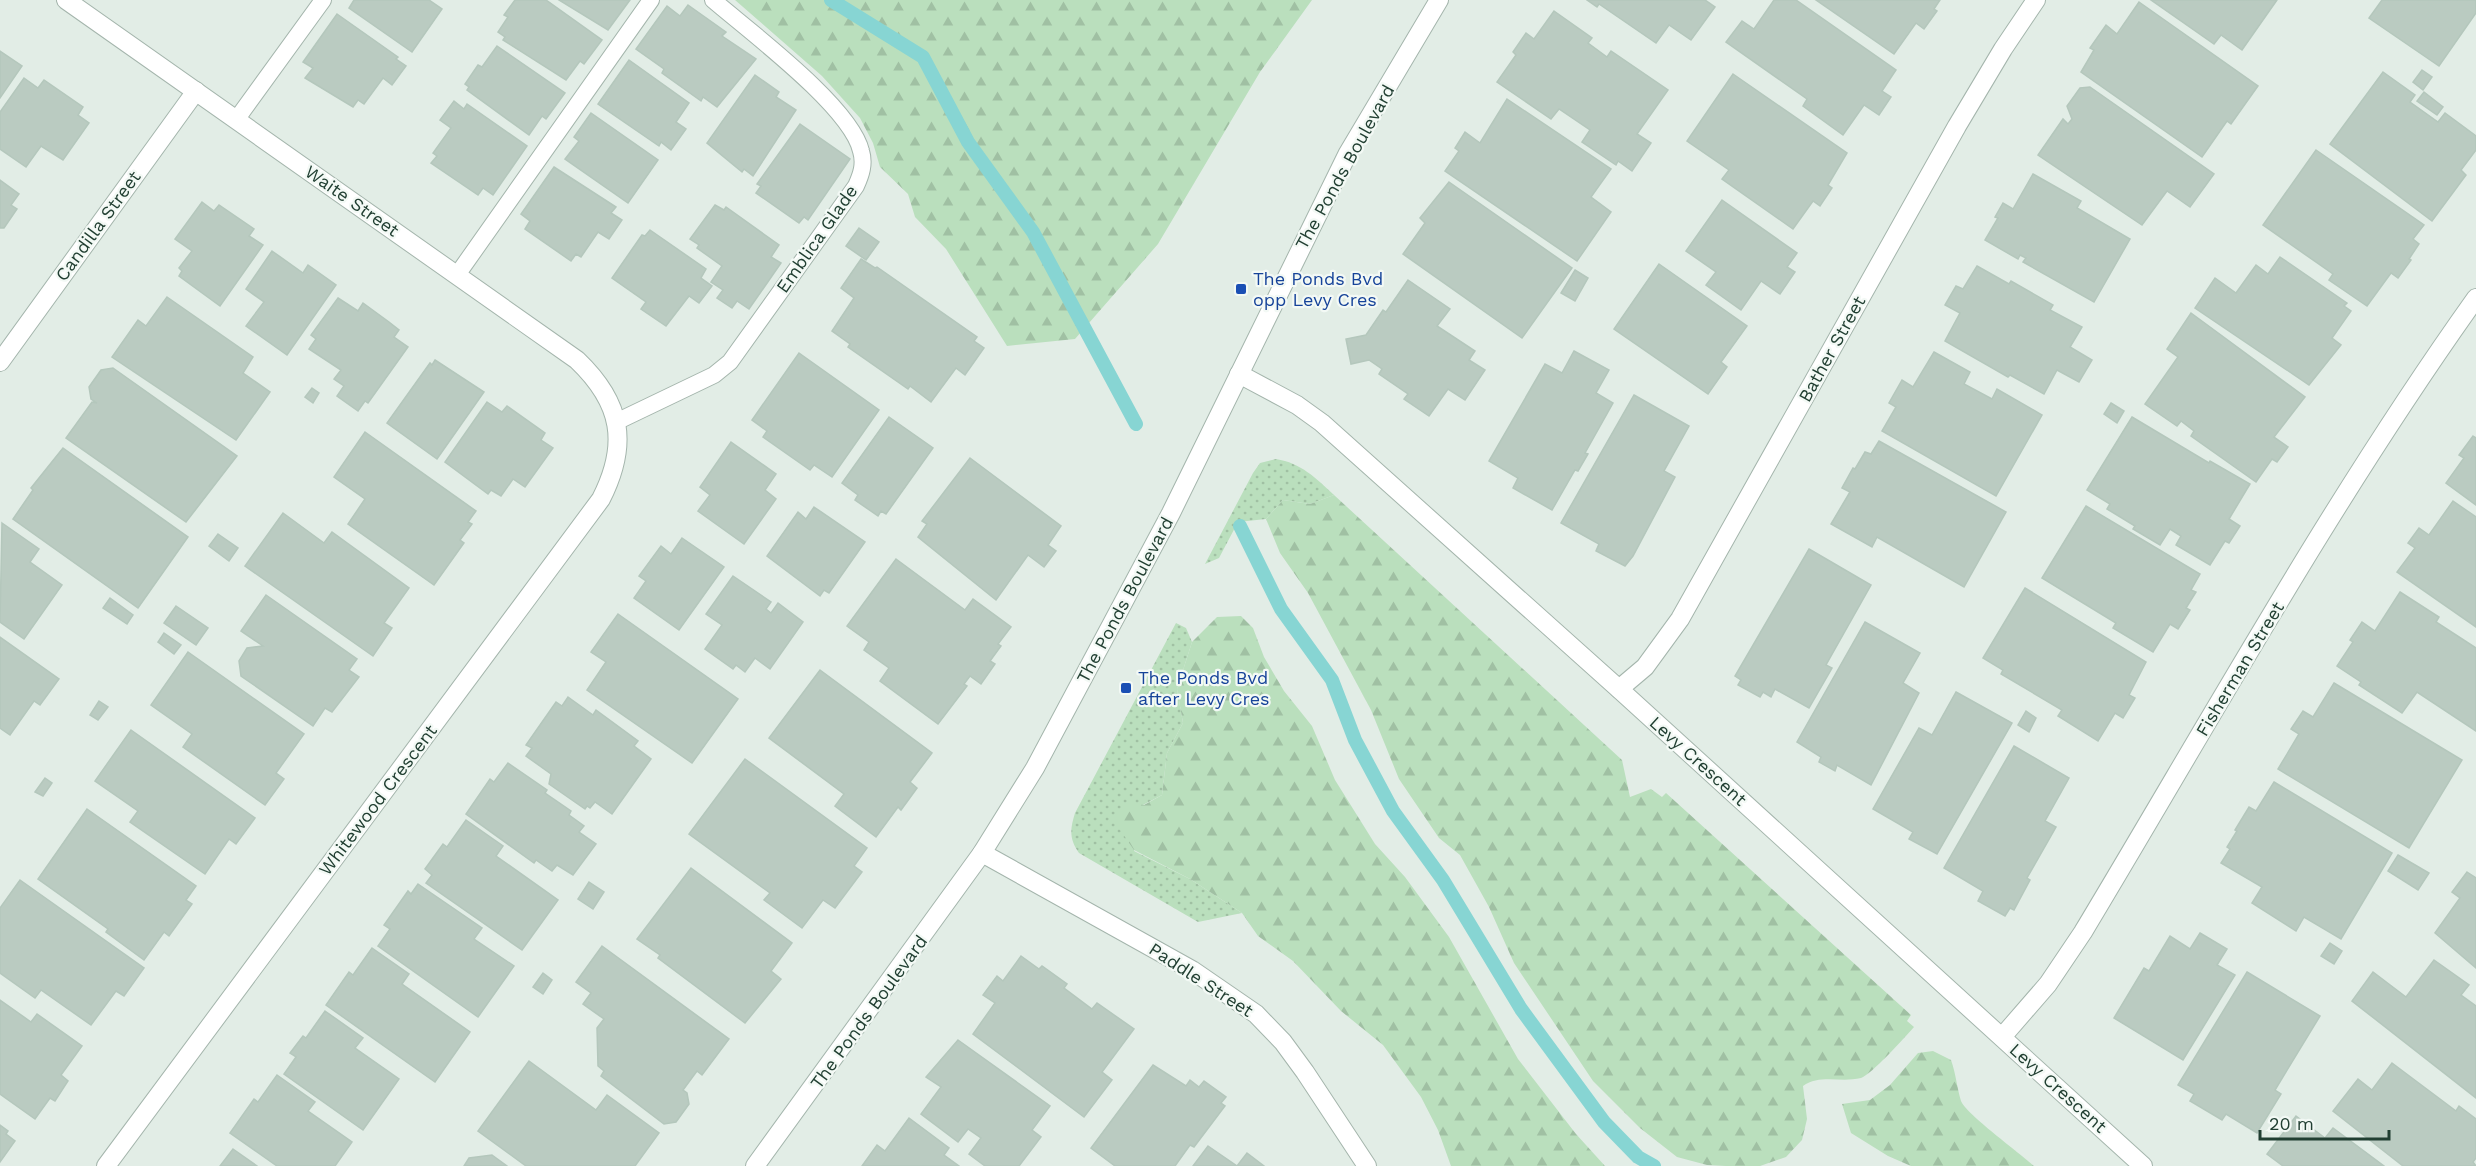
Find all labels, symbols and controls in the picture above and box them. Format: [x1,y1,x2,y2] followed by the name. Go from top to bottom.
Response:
[1291,81,1399,253] street label: The Ponds Boulevard
[301,160,404,241] street label: Waite Street
[51,166,145,285] street label: Candilla Street
[772,181,862,297] street label: Emblica Glade
[1253,268,1383,310] place label: The Ponds Bvd opp Levy Cres
[1234,282,1248,296] marker: The Ponds Bvd opp Levy Cres
[1794,292,1870,405] street label: Bather Street
[1072,513,1177,686] street label: The Ponds Boulevard
[2191,597,2288,740] street label: Fisherman Street
[1138,667,1270,709] place label: The Ponds Bvd after Levy Cres
[1119,681,1133,695] marker: The Ponds Bvd after Levy Cres
[1646,712,1752,810] street label: Levy Crescent
[314,720,441,879] street label: Whitewood Crescent
[806,931,931,1093] street label: The Ponds Boulevard
[1145,938,1258,1021] street label: Paddle Street
[2006,1039,2112,1137] street label: Levy Crescent
[2260,1103,2389,1141] scale bar
[2269,1113,2314,1134] text: 20 m

